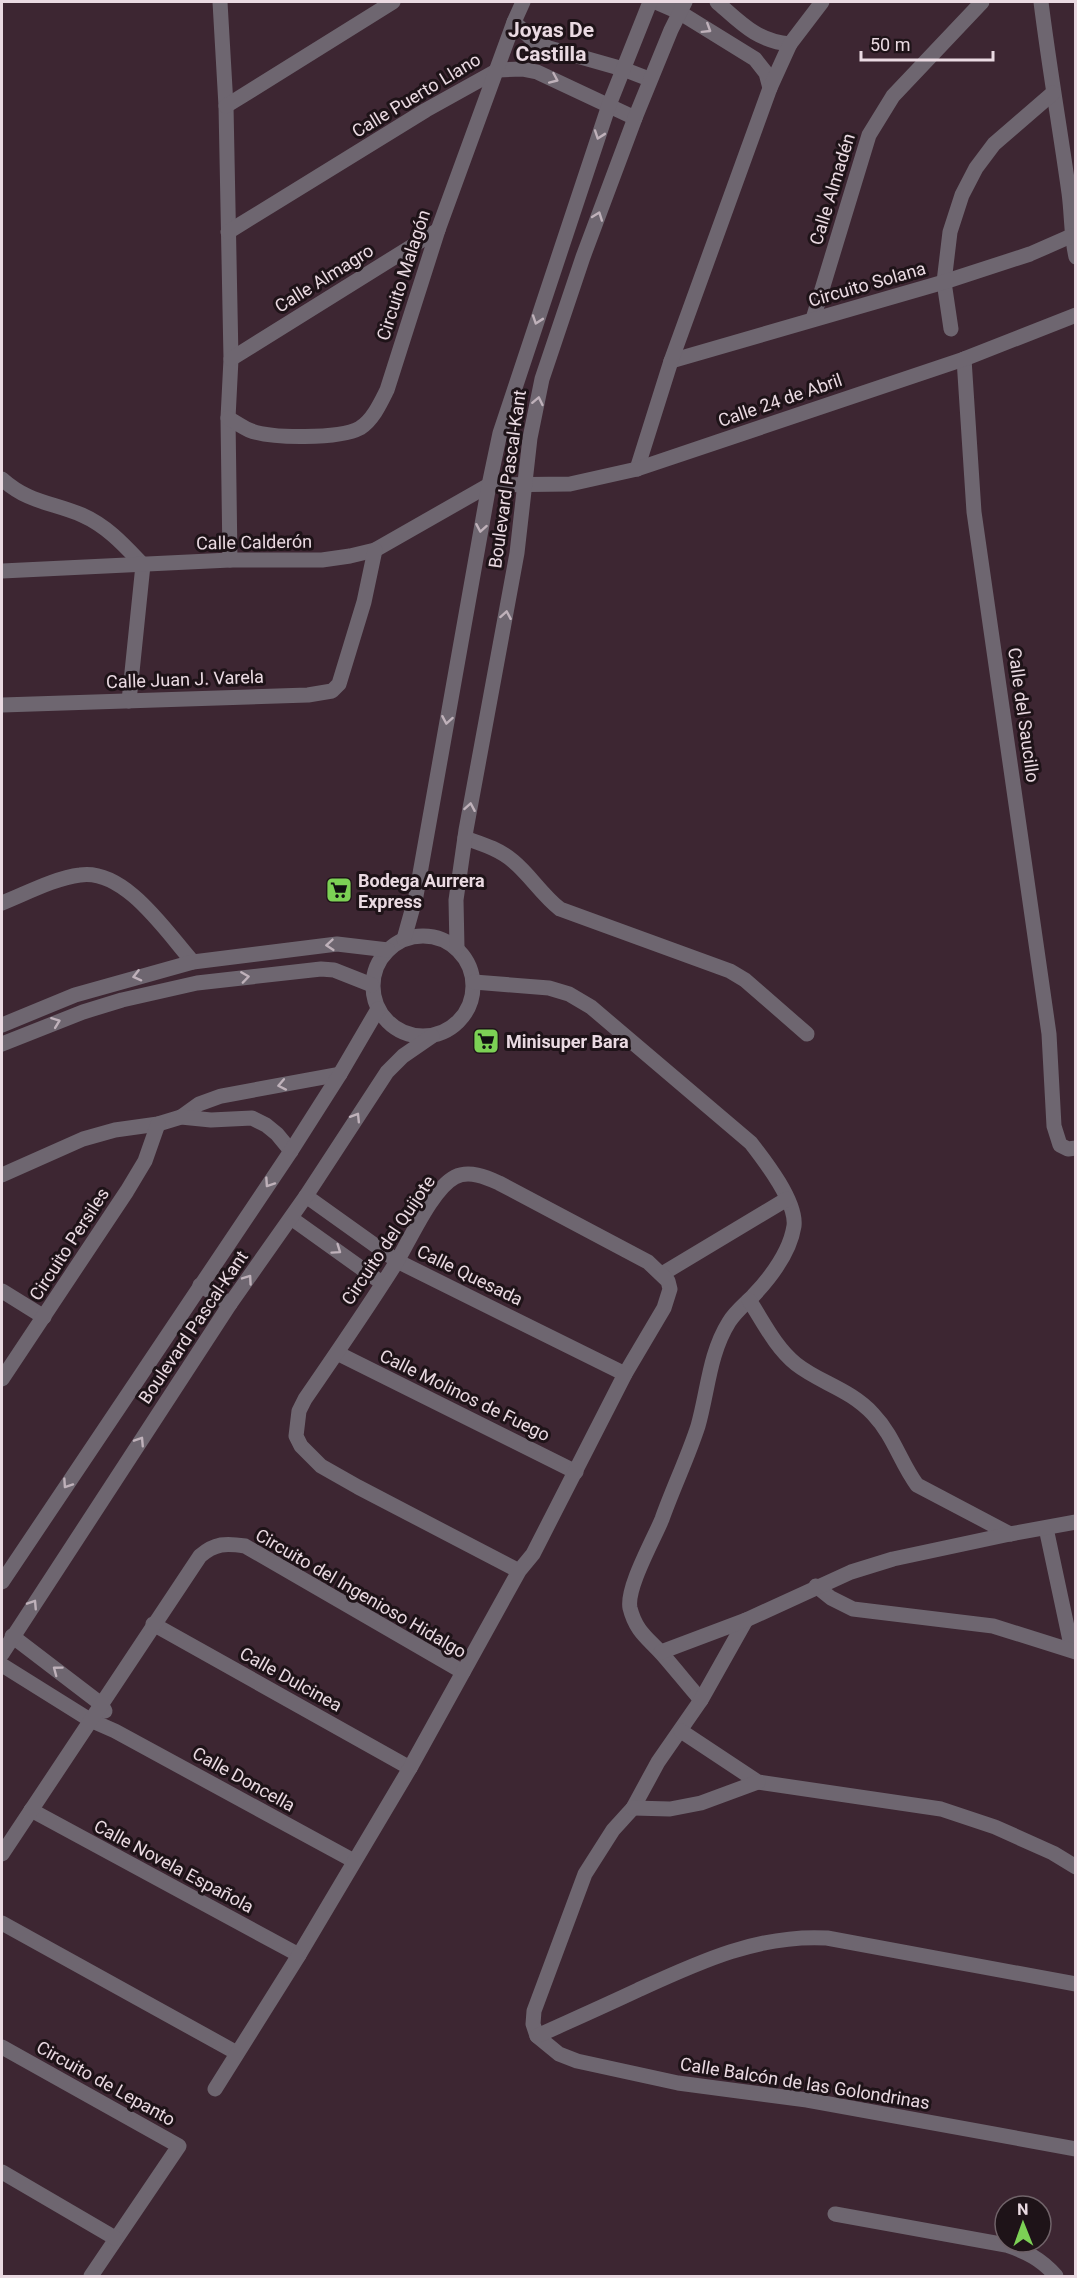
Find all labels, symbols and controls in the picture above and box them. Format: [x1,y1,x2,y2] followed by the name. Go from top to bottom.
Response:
[508,18,594,66] district label: Joyas De Castilla
[701,22,711,34] one-way arrow
[861,24,993,62] scale bar
[870,34,910,55] text: 50 m
[348,48,484,142] street label: Calle Puerto Llano
[548,72,559,84] one-way arrow
[594,129,606,140] one-way arrow
[805,131,859,247] street label: Calle Almadén
[372,207,434,343] street label: Circuito Malagón
[591,211,604,222] one-way arrow
[271,239,377,317] street label: Calle Almagro
[806,257,928,311] street label: Circuito Solana
[532,314,544,324] one-way arrow
[715,369,845,431] street label: Calle 24 de Abril
[484,388,530,570] street label: Boulevard Pascal-Kant
[530,397,543,407] one-way arrow
[475,522,488,532] one-way arrow
[196,530,312,554] street label: Calle Calderón
[499,610,511,620] one-way arrow
[1004,646,1044,784] street label: Calle del Saucillo
[106,666,264,692] street label: Calle Juan J. Varela
[442,715,454,724] one-way arrow
[464,802,476,811] one-way arrow
[358,870,485,912] place label: Bodega Aurrera Express
[324,875,354,905] supermarket icon: Bodega Aurrera Express
[325,938,334,951] one-way arrow
[133,969,143,982] one-way arrow
[240,971,249,984] one-way arrow
[50,1017,61,1030] one-way arrow
[471,1026,501,1056] supermarket icon: Minisuper Bara
[506,1031,629,1052] place label: Minisuper Bara
[277,1078,287,1091] one-way arrow
[349,1113,361,1123] one-way arrow
[337,1171,439,1309] street label: Circuito del Quijote
[265,1176,276,1187] one-way arrow
[25,1184,113,1304] street label: Circuito Persiles
[414,1240,526,1310] street label: Calle Quesada
[330,1243,341,1254] one-way arrow
[134,1246,252,1407] street label: Boulevard Pascal-Kant
[241,1274,252,1285] one-way arrow
[376,1345,554,1445] street label: Calle Molinos de Fuego
[133,1437,144,1448] one-way arrow
[63,1478,74,1489] one-way arrow
[252,1524,470,1662] street label: Circuito del Ingenioso Hidalgo
[26,1600,37,1611] one-way arrow
[236,1642,346,1716] street label: Calle Dulcinea
[53,1666,64,1677] one-way arrow
[189,1742,299,1816] street label: Calle Doncella
[91,1815,257,1917] street label: Calle Novela Española
[33,2036,179,2130] street label: Circuito de Lepanto
[679,2053,931,2113] street label: Calle Balcón de las Golondrinas
[993,2194,1053,2254] north arrow
[1017,2200,1029,2219] text: N

